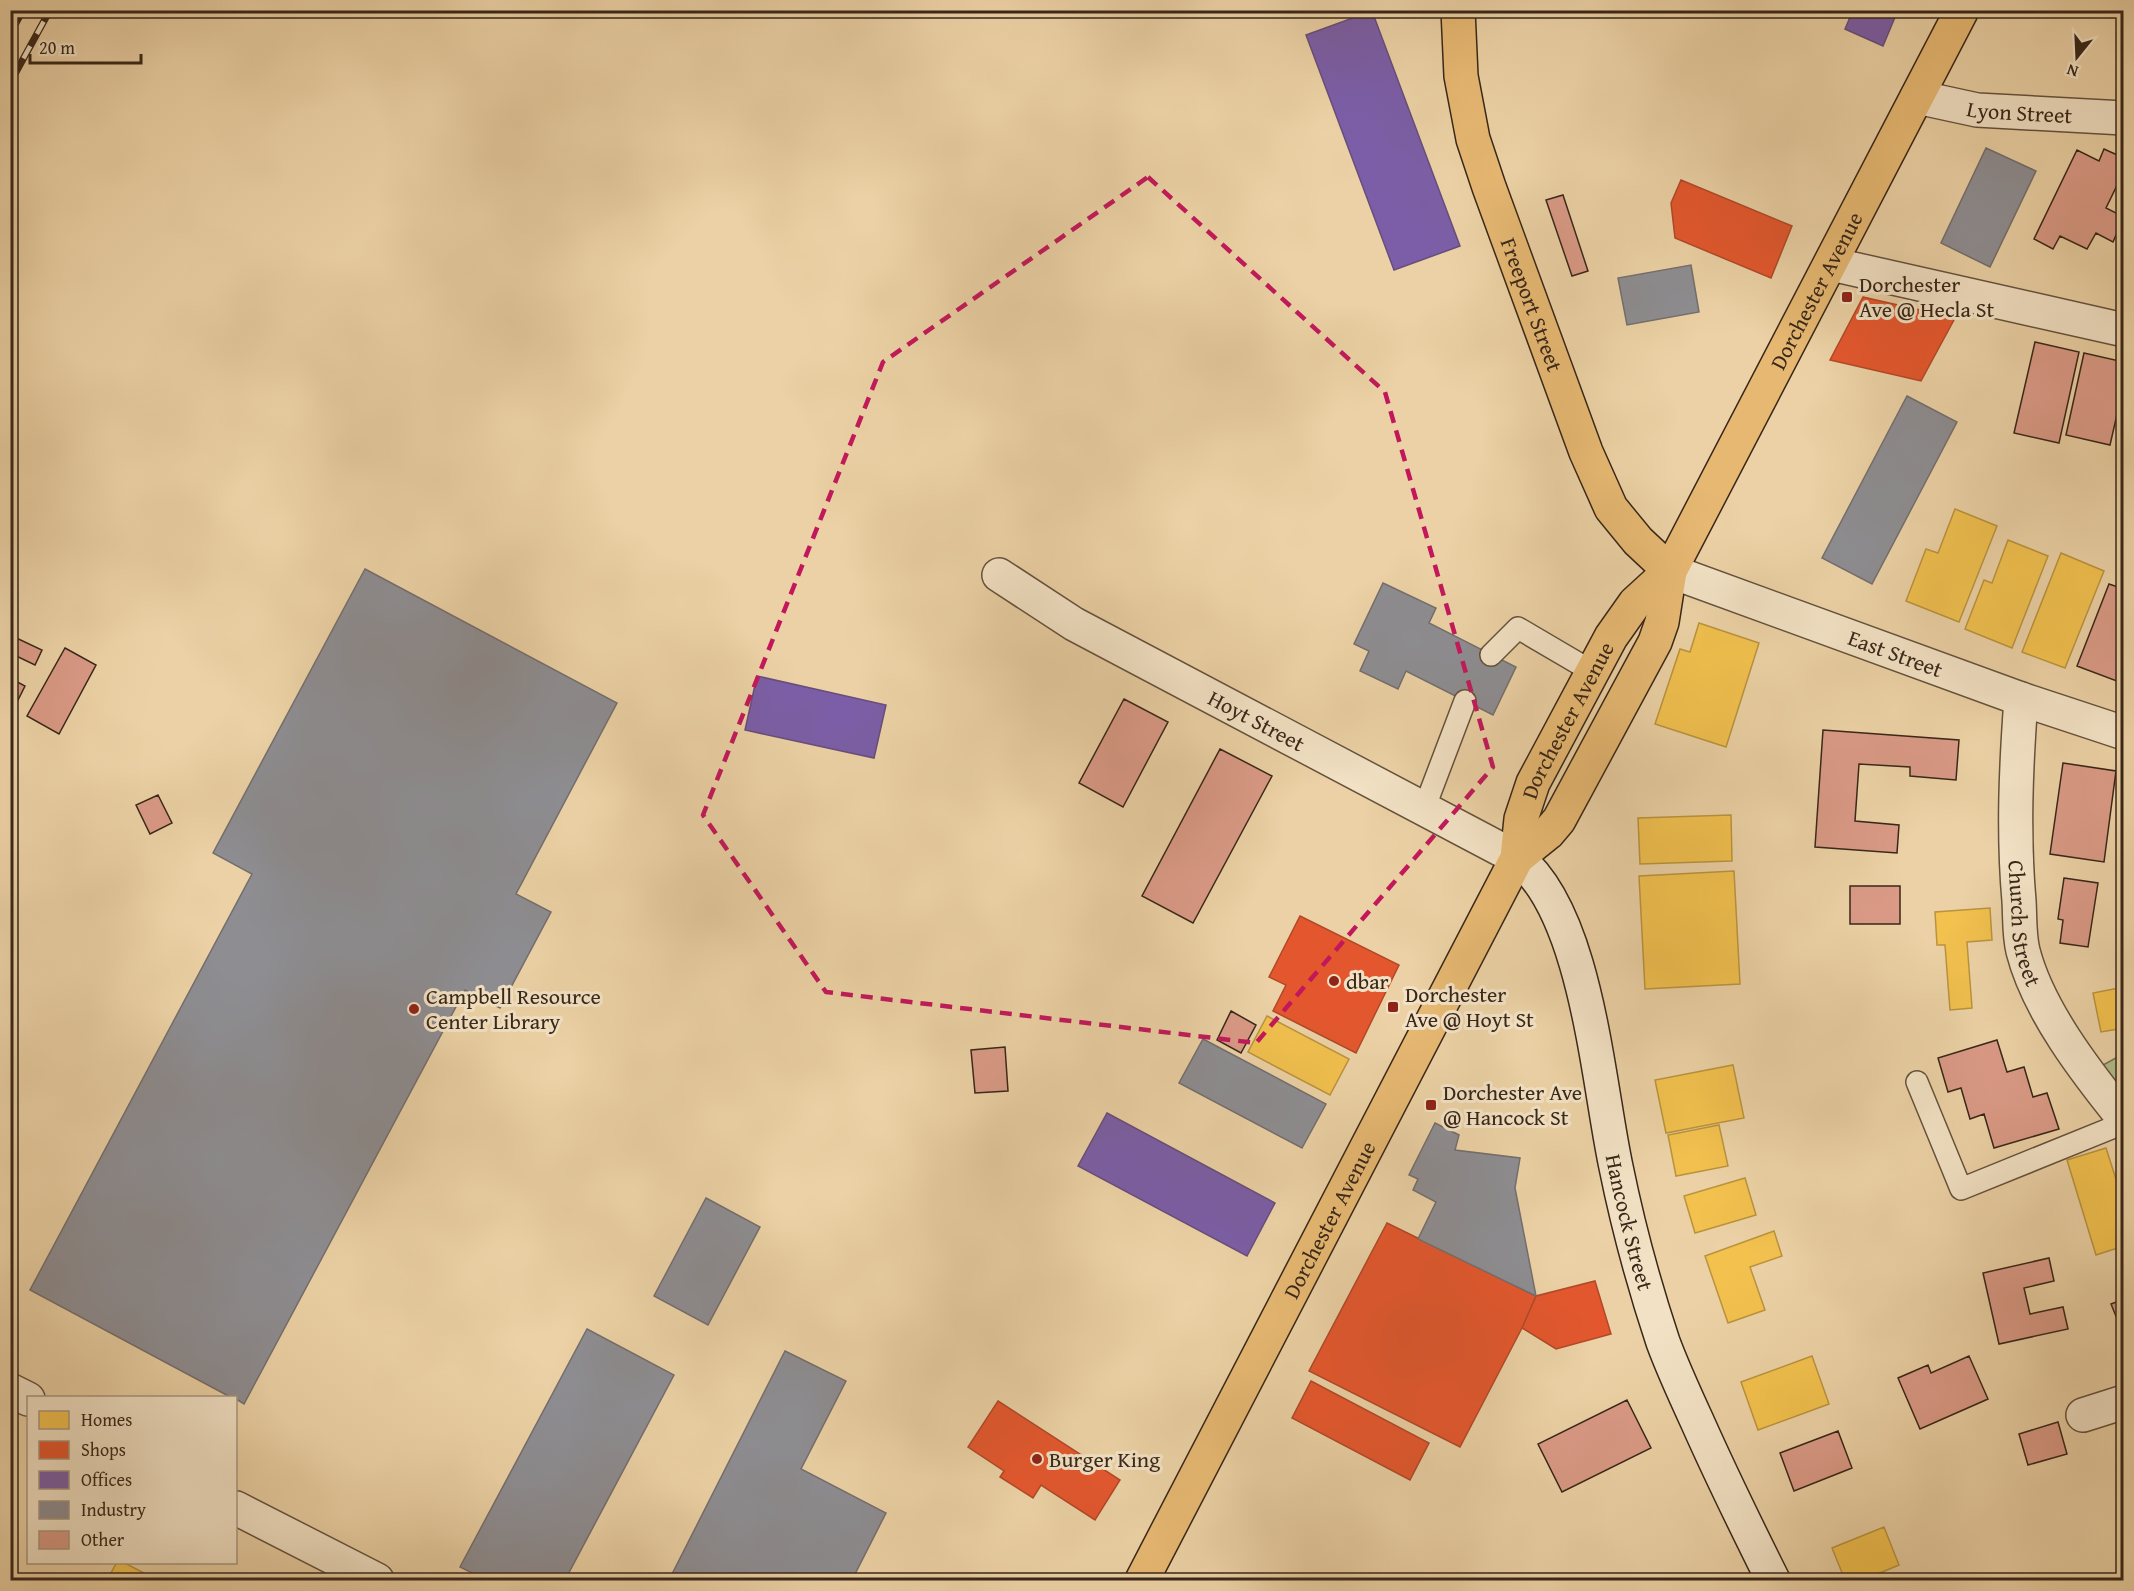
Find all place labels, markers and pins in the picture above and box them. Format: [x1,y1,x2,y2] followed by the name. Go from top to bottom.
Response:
[1859,268,1994,325] place label: Dorchester Ave @ Hecla St
[1840,290,1854,304] marker: Dorchester Ave @ Hecla St
[1346,965,1389,997] place label: dbar
[1327,974,1341,988] marker: dbar
[1405,978,1534,1035] place label: Dorchester Ave @ Hoyt St
[426,980,601,1037] place label: Campbell Resource Center Library
[1386,1000,1400,1014] marker: Dorchester Ave @ Hoyt St
[407,1002,421,1016] marker: Campbell Resource Center Library
[1443,1076,1582,1133] place label: Dorchester Ave @ Hancock St
[1424,1098,1438,1112] marker: Dorchester Ave @ Hancock St
[1049,1443,1160,1475] place label: Burger King
[1030,1452,1044,1466] marker: Burger King

